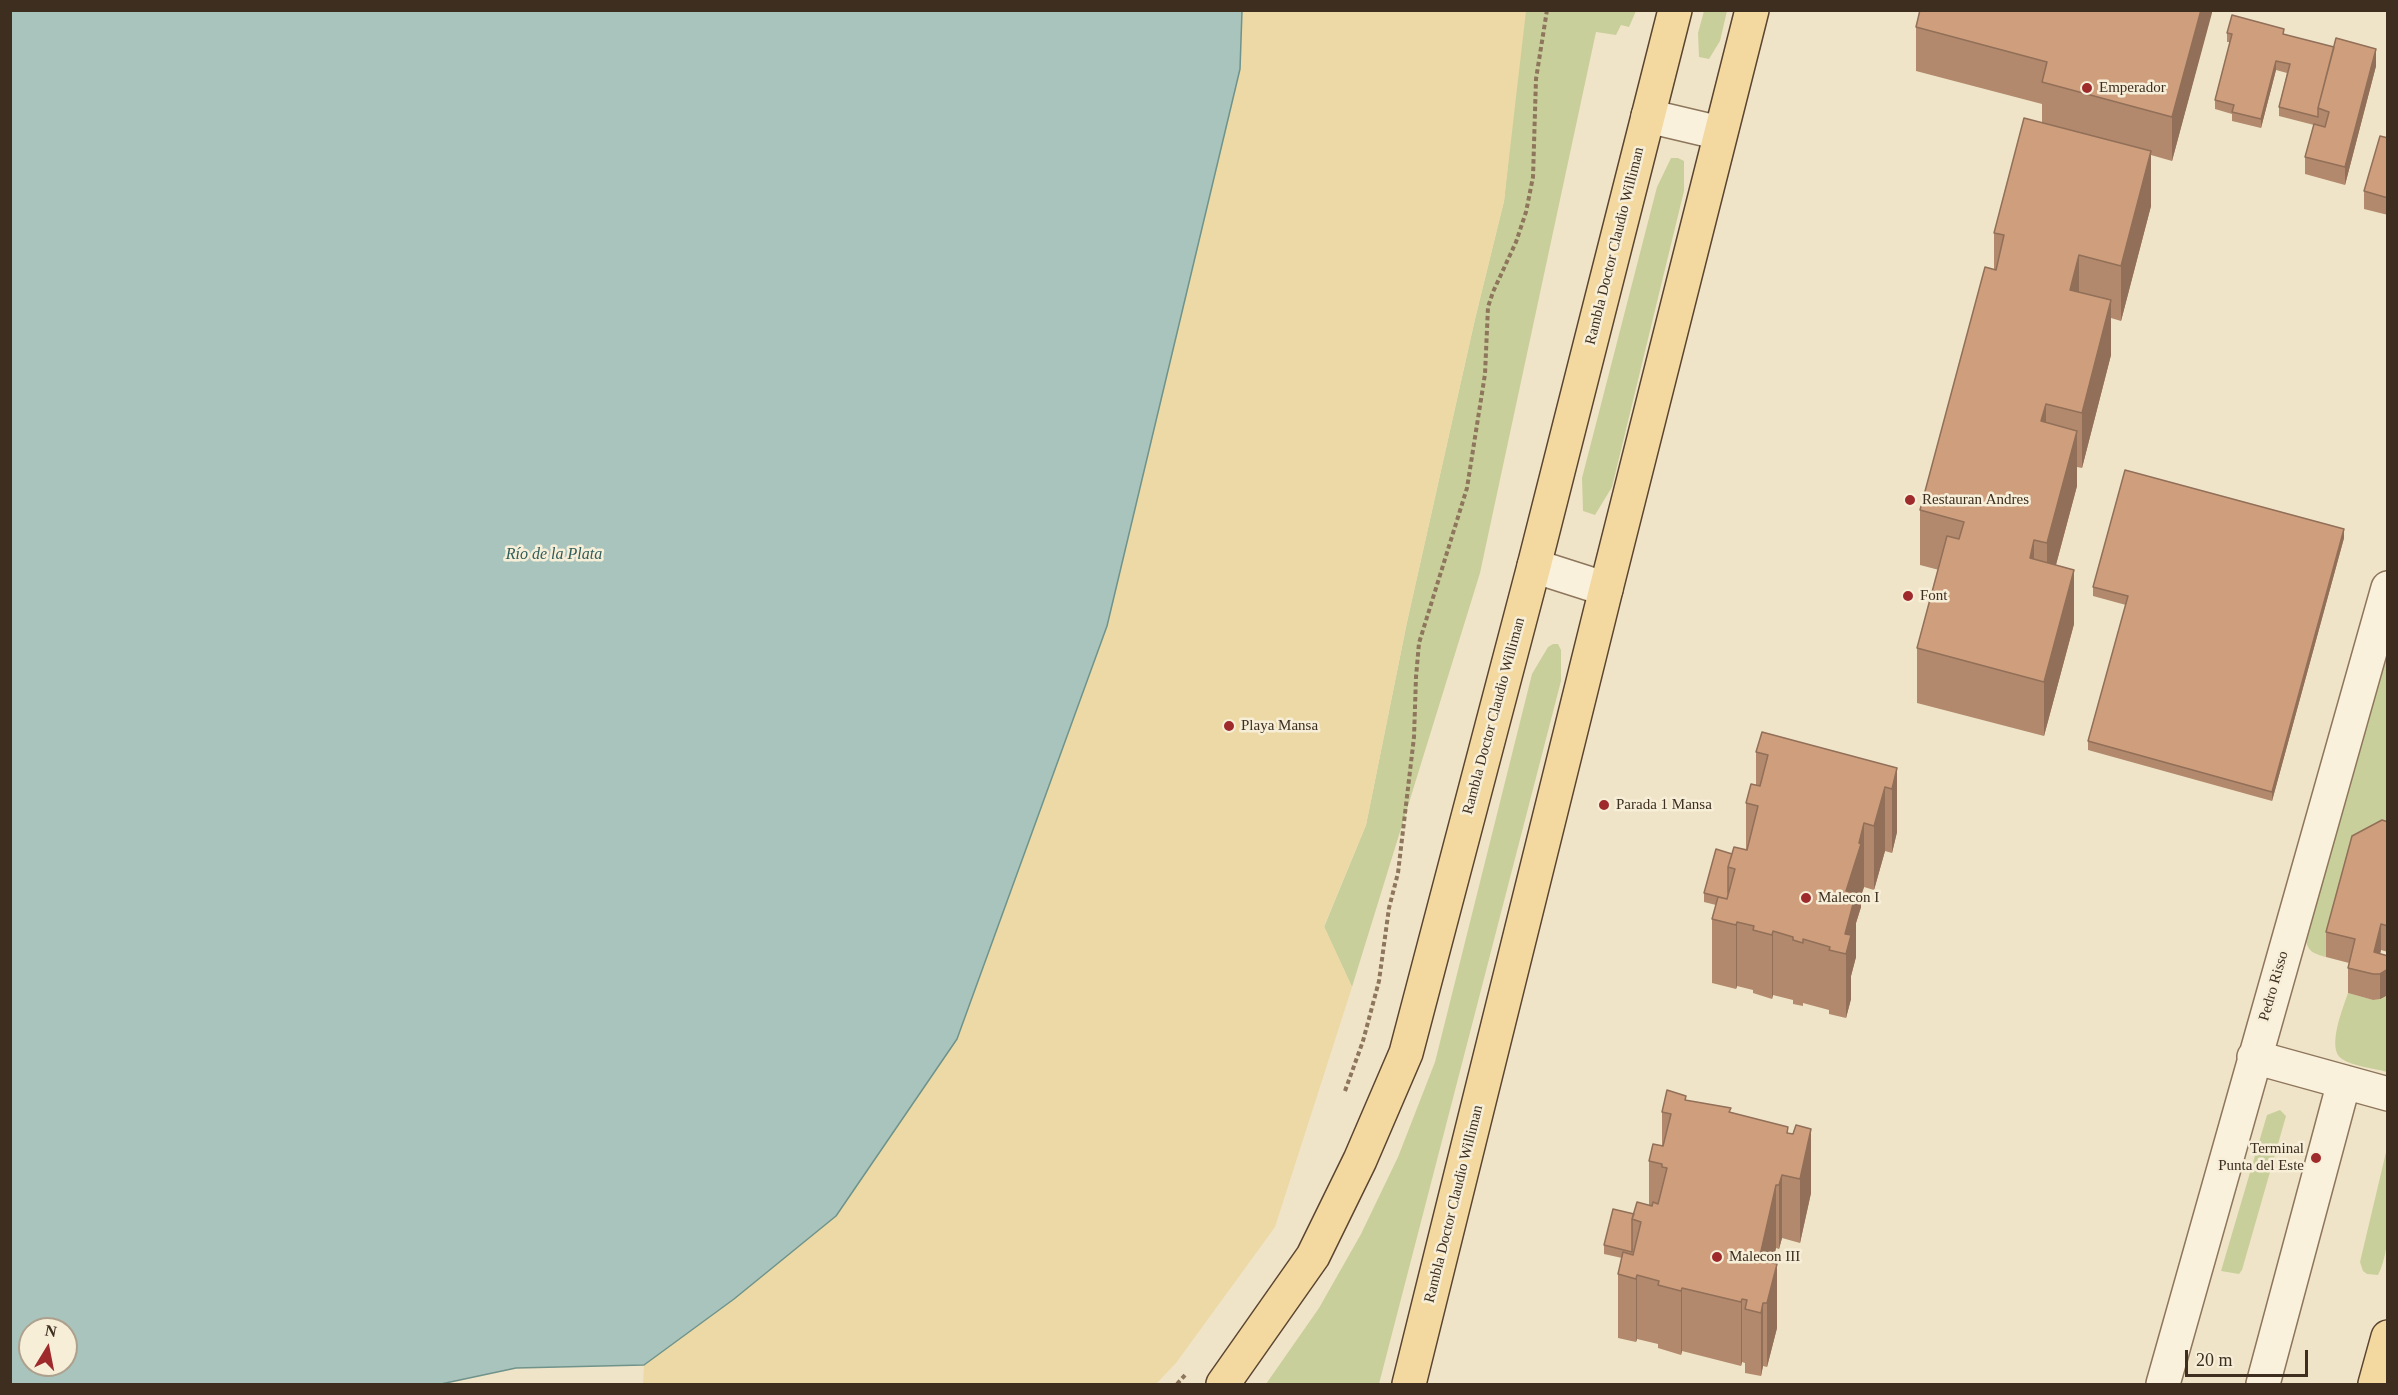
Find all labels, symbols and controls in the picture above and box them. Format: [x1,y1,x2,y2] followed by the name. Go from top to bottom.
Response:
[2099,79,2166,97] place label: Emperador
[2080,81,2094,95] marker: Emperador
[1582,145,1648,347] street label: Rambla Doctor Claudio Williman
[1922,491,2029,509] place label: Restauran Andres
[1903,493,1917,507] marker: Restauran Andres
[506,545,602,565] water label: Río de la Plata
[1920,587,1948,605] place label: Font
[1901,589,1915,603] marker: Font
[1459,616,1529,816] street label: Rambla Doctor Claudio Williman
[1241,717,1318,735] place label: Playa Mansa
[1222,719,1236,733] marker: Playa Mansa
[1616,796,1712,814] place label: Parada 1 Mansa
[1597,798,1611,812] marker: Parada 1 Mansa
[1818,889,1879,907] place label: Malecon I
[1799,891,1813,905] marker: Malecon I
[2255,949,2293,1023] street label: Pedro Risso
[1421,1103,1487,1305] street label: Rambla Doctor Claudio Williman
[2218,1140,2304,1175] place label: Terminal Punta del Este
[2309,1151,2323,1165] marker: Terminal Punta del Este
[1729,1248,1800,1266] place label: Malecon III
[1710,1250,1724,1264] marker: Malecon III
[18,1317,78,1377] north arrow
[44,1321,58,1340] text: N
[2188,1338,2311,1376] scale bar
[2196,1350,2233,1370] text: 20 m

